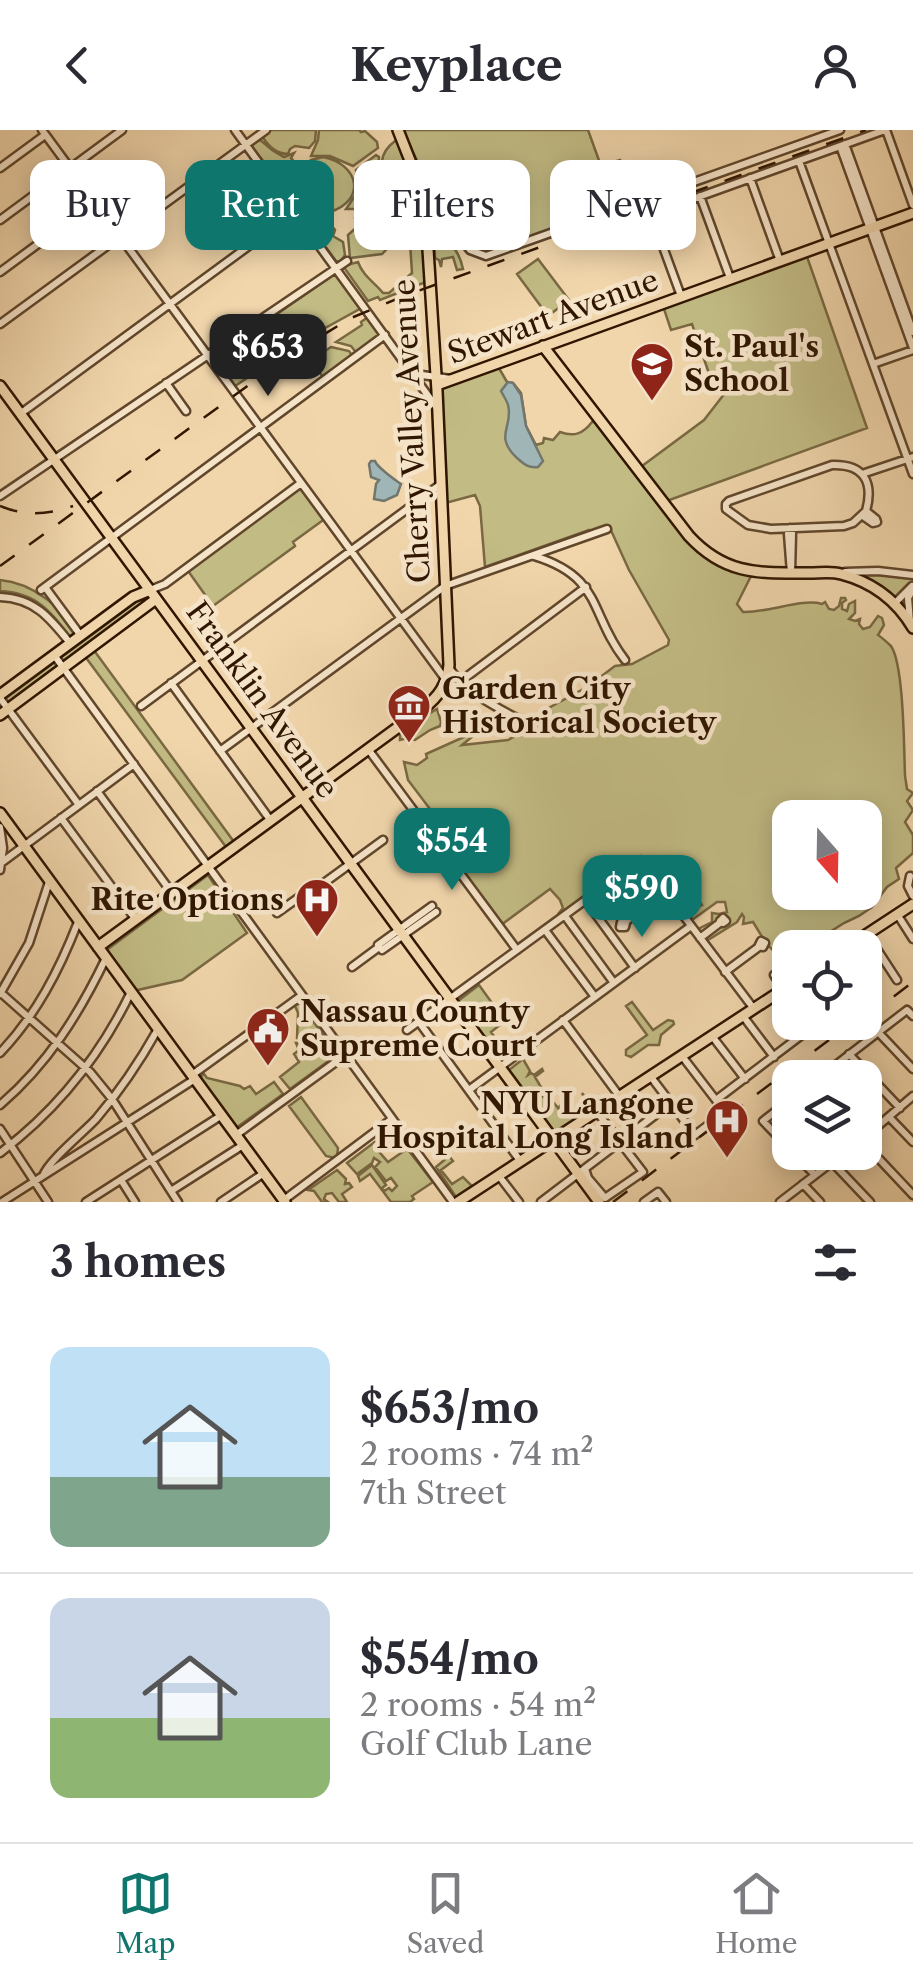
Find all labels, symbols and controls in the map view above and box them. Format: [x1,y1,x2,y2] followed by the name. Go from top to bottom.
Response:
[350,37,563,93] text: Keyplace
[50,38,105,93] icon: back
[808,38,863,93] icon: person
[30,160,165,250] chip: Buy
[185,160,334,250] chip: Rent
[354,160,530,250] chip: Filters
[550,160,696,250] chip: New
[442,261,663,372] street label: Stewart Avenue
[385,278,438,584] street label: Cherry Valley Avenue
[209,314,327,399] pin: $653
[232,327,304,366] text: $653
[684,328,819,399] place label: St. Paul's School
[629,341,675,402] school or university icon: St. Paul's School
[179,594,346,805] street label: Franklin Avenue
[442,670,718,741] place label: Garden City Historical Society
[386,683,432,744] museum icon: Garden City Historical Society
[772,800,882,910] north arrow
[772,800,882,1170] map controls
[393,808,511,893] pin: $554
[416,821,488,860] text: $554
[583,855,701,940] pin: $590
[604,868,680,907] text: $590
[294,877,340,938] hospital icon: Rite Options
[91,881,284,918] place label: Rite Options
[772,930,882,1040] button: locate
[300,993,537,1064] place label: Nassau County Supreme Court
[245,1006,291,1067] public building icon: Nassau County Supreme Court
[772,1060,882,1170] button: layers
[376,1085,694,1156] place label: NYU Langone Hospital Long Island
[704,1098,750,1159] hospital icon: NYU Langone Hospital Long Island
[808,1235,863,1290] icon: filters
[50,1236,226,1288] text: 3 homes
[360,1382,539,1434] text: $653/mo
[130,1387,250,1507] icon: home
[360,1434,594,1473] text: 2 rooms · 74 m²
[360,1473,506,1512] text: 7th Street
[360,1633,539,1685] text: $554/mo
[130,1638,250,1758] icon: home
[360,1685,596,1724] text: 2 rooms · 54 m²
[360,1724,592,1763] text: Golf Club Lane
[115,1866,176,1960] tab: Map
[407,1866,484,1960] tab: Saved
[715,1866,798,1960] tab: Home

